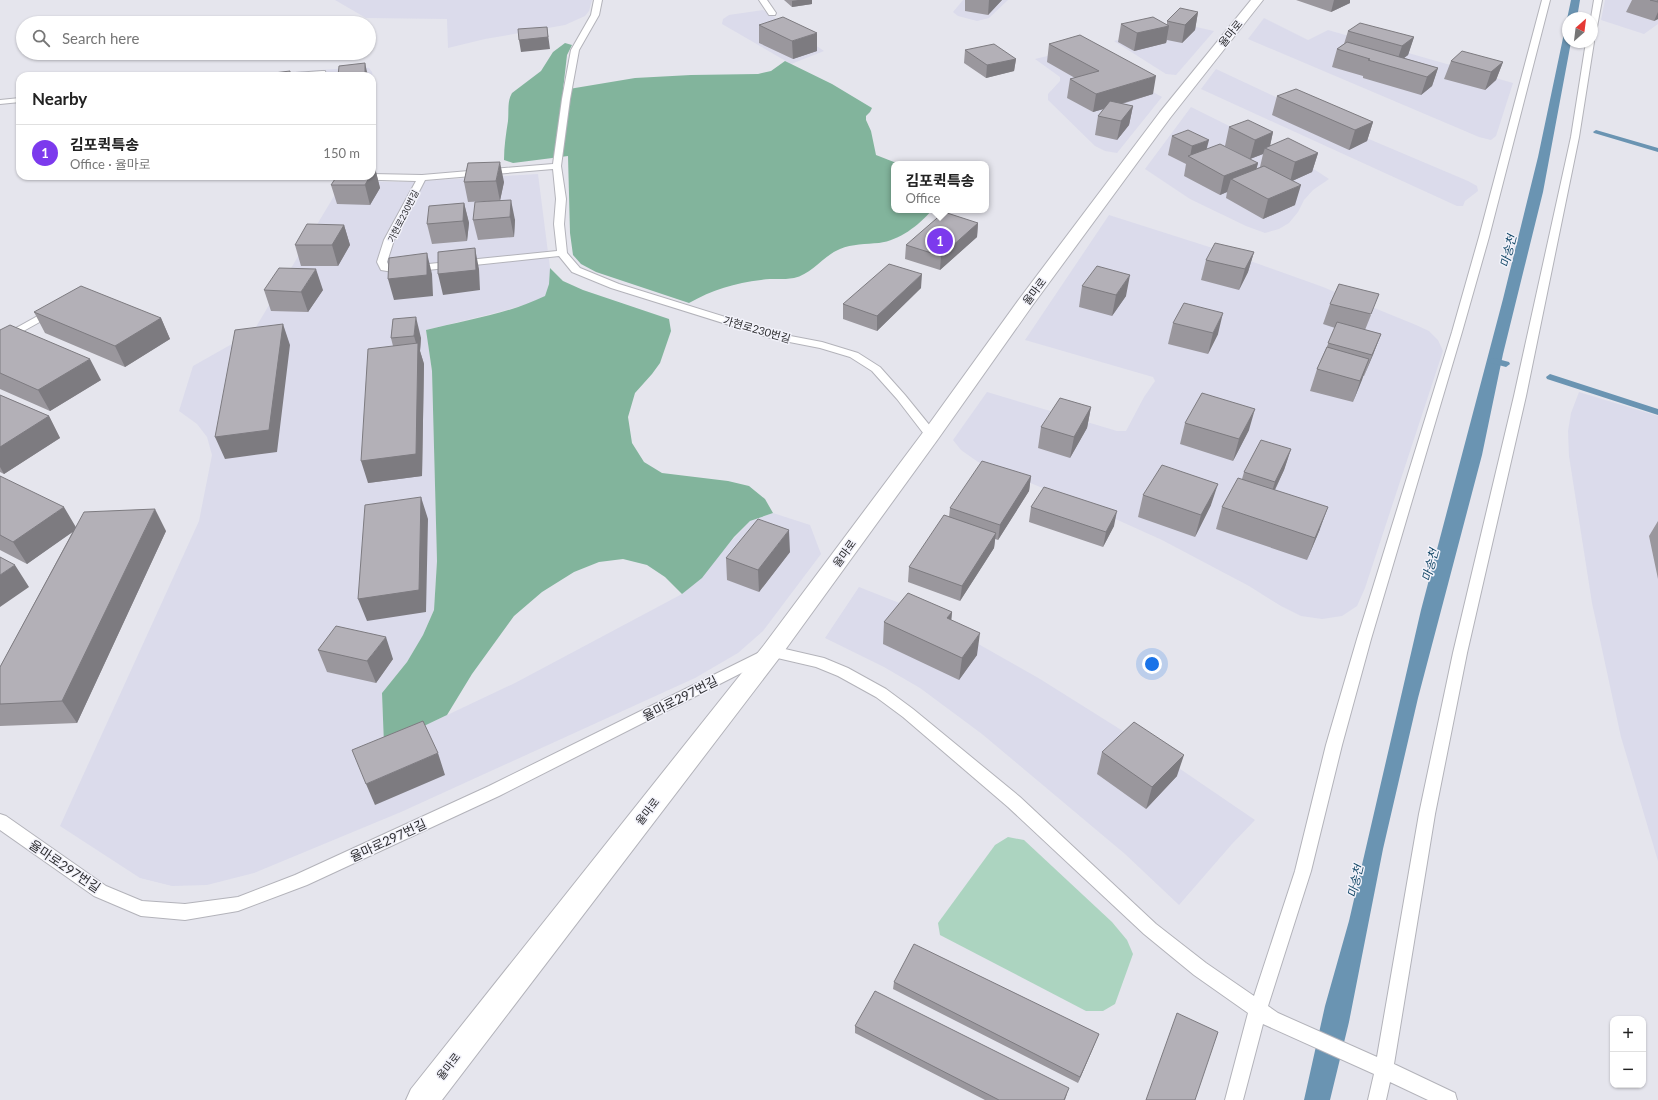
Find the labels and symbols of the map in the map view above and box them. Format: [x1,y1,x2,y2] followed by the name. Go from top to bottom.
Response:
[1562,12,1598,48] north arrow
[1215,17,1245,49] street label: 율마로
[385,188,421,244] street label: 가현로230번길
[927,226,953,256] pin: 1
[1497,231,1520,269] water label: 마송천
[1020,275,1048,307] street label: 율마로
[722,313,792,345] street label: 가현로230번길
[830,537,858,569] street label: 율마로
[1418,545,1442,583] water label: 마송천
[1142,654,1162,674] your location
[640,672,720,724] street label: 율마로297번길
[633,795,661,827] street label: 율마로
[347,815,429,865] street label: 율마로297번길
[26,836,104,896] street label: 율마로297번길
[1344,861,1366,899] water label: 마송천
[434,1050,462,1082] street label: 율마로

